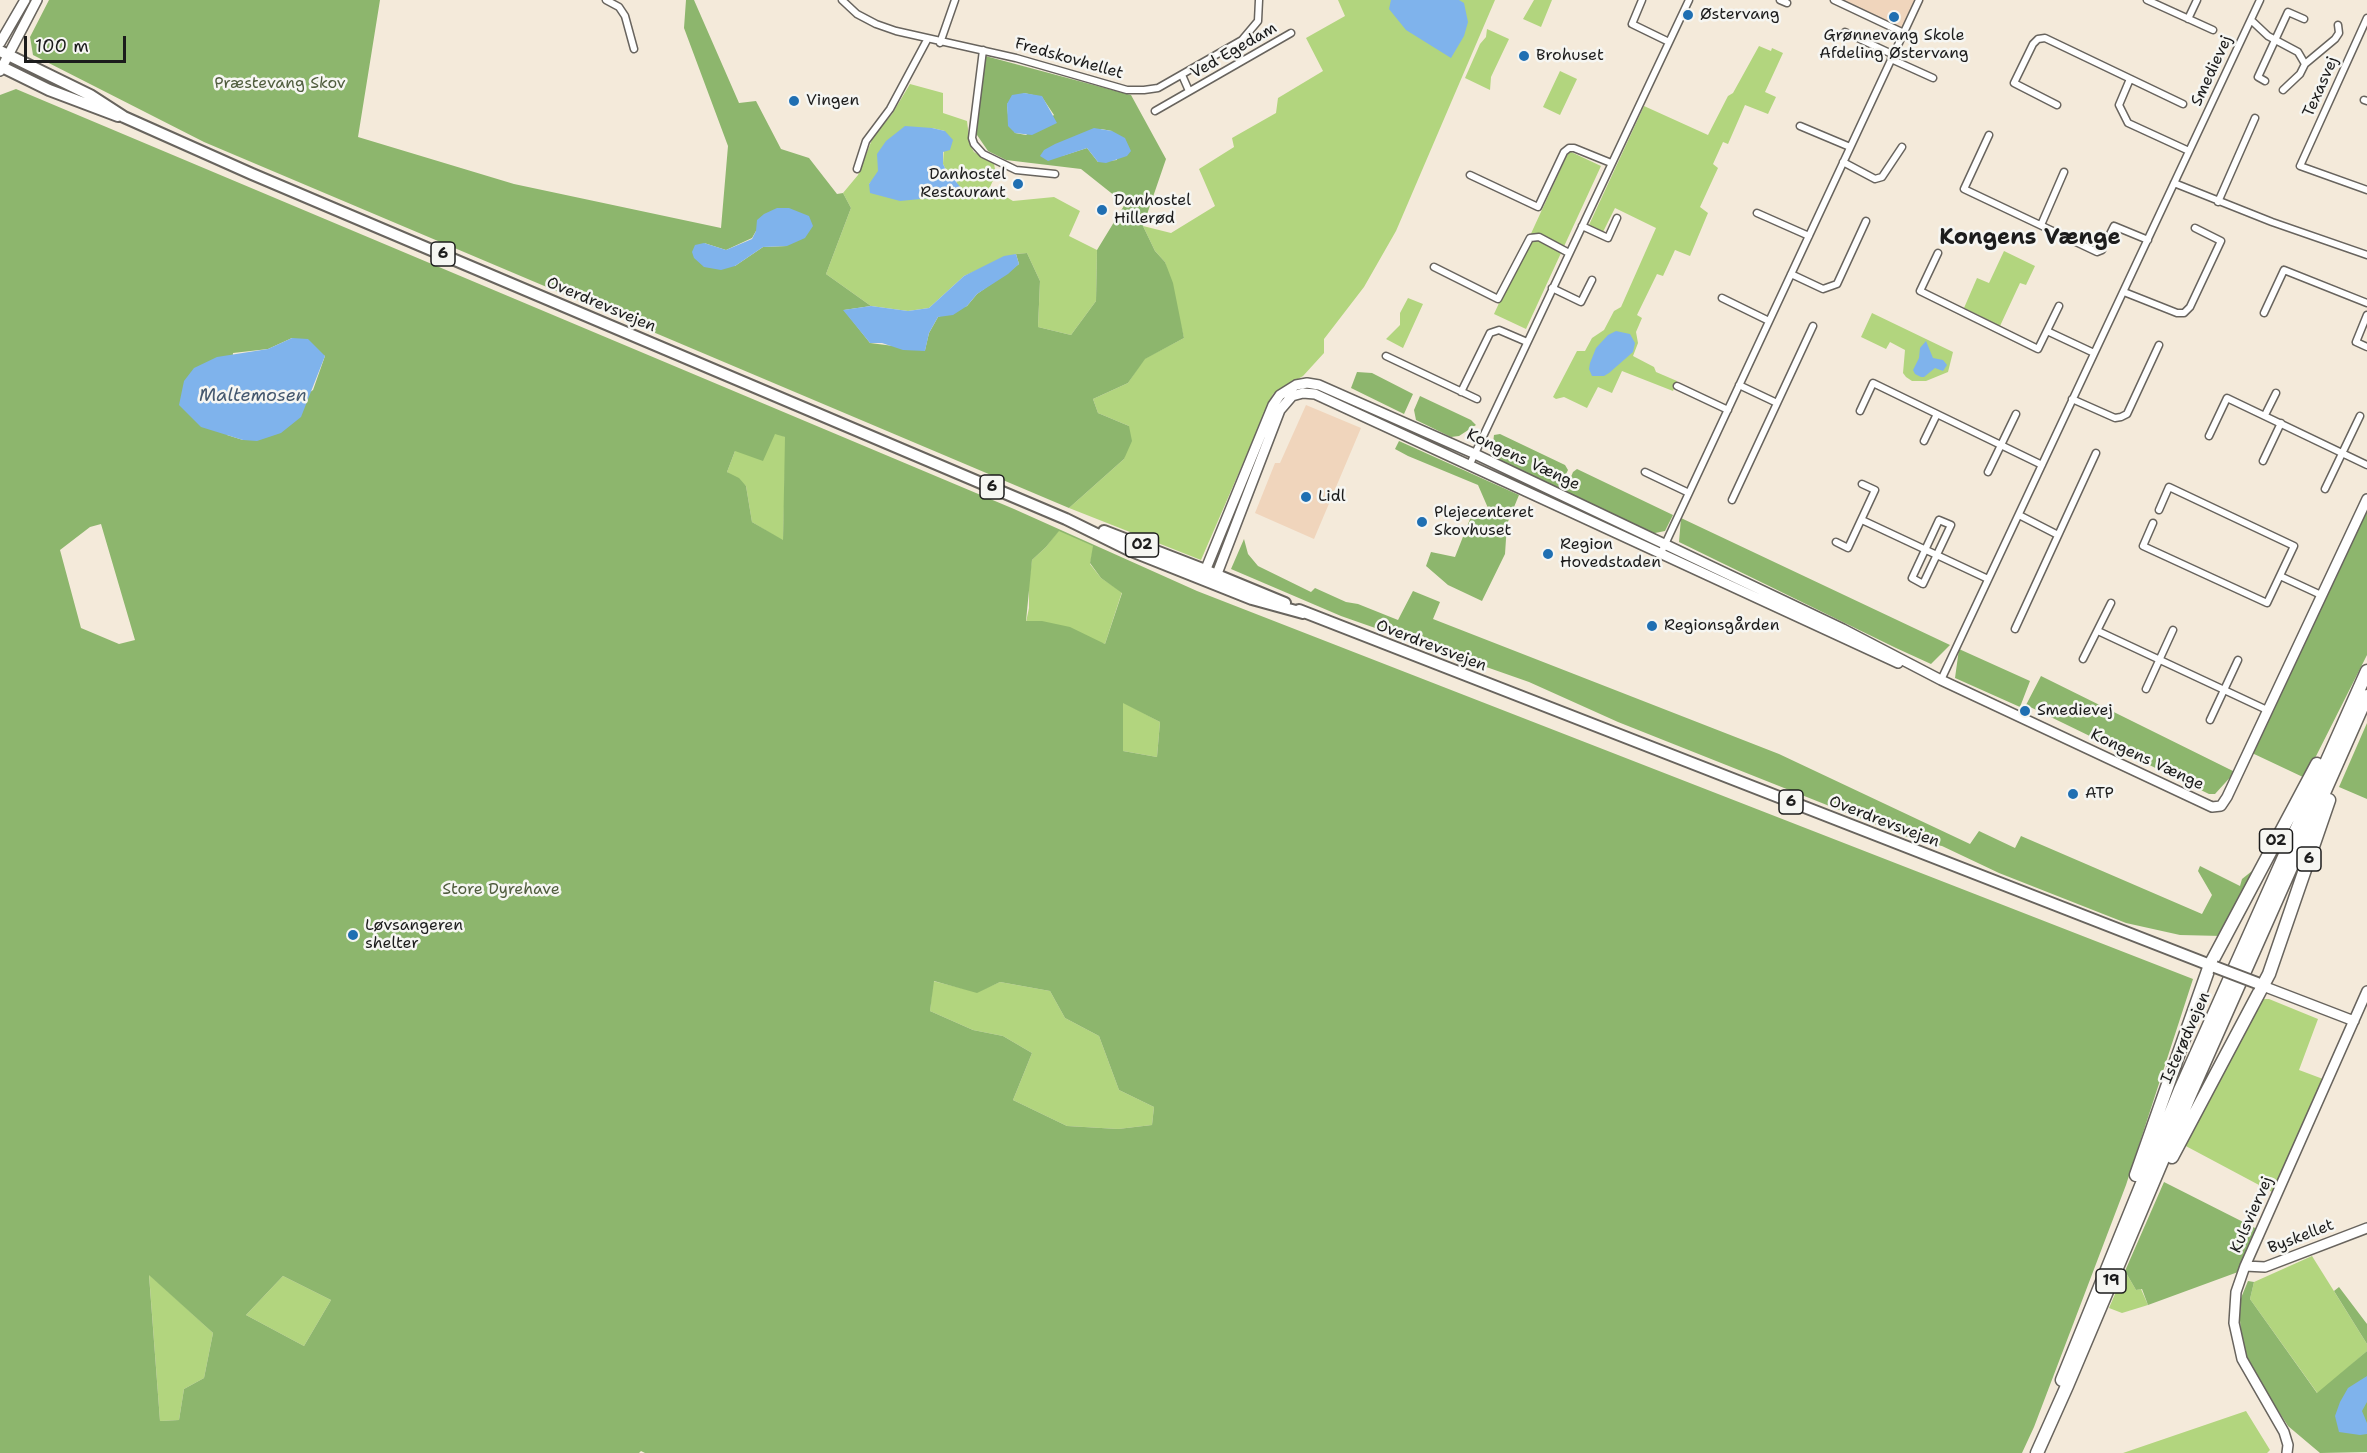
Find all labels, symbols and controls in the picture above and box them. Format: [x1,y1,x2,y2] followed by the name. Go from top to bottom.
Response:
[1700,5,1780,25] place label: Østervang
[1681,8,1695,22] marker: Østervang
[1887,10,1901,24] marker: Grønnevang Skole Afdeling Østervang
[1188,19,1280,83] street label: Ved Egedam
[27,24,129,62] scale bar
[1819,26,1969,64] place label: Grønnevang Skole Afdeling Østervang
[2187,33,2237,109] street label: Smedievej
[35,34,89,58] text: 100 m
[1013,34,1125,84] street label: Fredskovhellet
[1536,46,1604,66] place label: Brohuset
[1517,49,1531,63] marker: Brohuset
[2299,54,2343,120] street label: Texasvej
[214,74,346,94] park label: Præstevang Skov
[806,91,859,111] place label: Vingen
[787,94,801,108] marker: Vingen
[920,165,1006,203] place label: Danhostel Restaurant
[1011,177,1025,191] marker: Danhostel Restaurant
[1114,191,1191,229] place label: Danhostel Hillerød
[1095,203,1109,217] marker: Danhostel Hillerød
[1939,225,2121,251] district label: Kongens Vænge
[431,242,455,266] road number: 6
[543,273,659,337] street label: Overdrevsvejen
[199,385,307,407] water label: Maltemosen
[1463,425,1583,495] street label: Kongens Vænge
[980,475,1004,499] road number: 6
[1318,487,1346,507] place label: Lidl
[1299,490,1313,504] marker: Lidl
[1434,503,1534,541] place label: Plejecenteret Skovhuset
[1415,515,1429,529] marker: Plejecenteret Skovhuset
[1126,533,1158,557] road number: O2
[1560,535,1661,573] place label: Region Hovedstaden
[1541,547,1555,561] marker: Region Hovedstaden
[1373,616,1489,676] street label: Overdrevsvejen
[1664,616,1779,636] place label: Regionsgården
[1645,619,1659,633] marker: Regionsgården
[2037,701,2113,721] place label: Smedievej
[2018,704,2032,718] marker: Smedievej
[2087,725,2207,795] street label: Kongens Vænge
[2085,784,2114,804] place label: ATP
[2066,787,2080,801] marker: ATP
[1779,790,1803,814] road number: 6
[1826,792,1942,852] street label: Overdrevsvejen
[2260,829,2292,853] road number: O2
[2297,847,2321,871] road number: 6
[442,880,560,900] park label: Store Dyrehave
[365,916,463,954] place label: Løvsangeren shelter
[346,928,360,942] marker: Løvsangeren shelter
[2157,989,2215,1087] street label: Isterødvejen
[2227,1174,2277,1256] street label: Kulsviervej
[2265,1216,2337,1258] street label: Byskellet
[2096,1269,2126,1293] road number: 19

